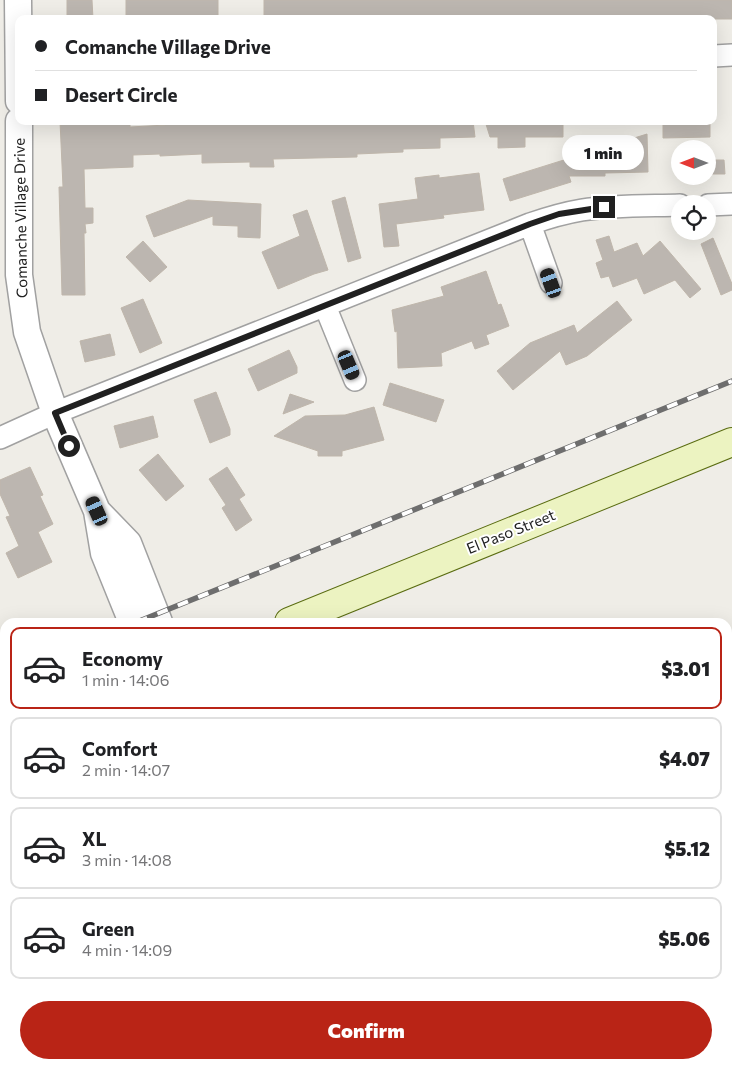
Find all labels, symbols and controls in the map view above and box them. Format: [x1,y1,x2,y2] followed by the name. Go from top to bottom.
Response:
[65,35,271,58] text: Comanche Village Drive
[65,83,178,106] text: Desert Circle
[563,134,645,170] callout: 1 min
[10,138,30,298] street label: Comanche Village Drive
[671,140,716,185] north arrow
[671,140,716,240] map controls
[584,143,622,162] text: 1 min
[671,195,716,240] button: locate
[593,196,615,218] route end
[538,266,563,300] car
[336,348,361,382] car
[58,435,80,457] route start
[84,494,109,528] car
[464,505,558,557] street label: El Paso Street
[22,646,67,691] icon: car
[82,647,163,670] text: Economy
[661,657,710,680] text: $3.01
[82,670,169,689] text: 1 min · 14:06
[22,736,67,781] icon: car
[82,737,158,760] text: Comfort
[659,747,710,770] text: $4.07
[82,760,170,779] text: 2 min · 14:07
[22,826,67,871] icon: car
[82,827,107,850] text: XL
[664,837,710,860] text: $5.12
[82,850,172,869] text: 3 min · 14:08
[22,916,67,961] icon: car
[82,917,134,940] text: Green
[658,927,710,950] text: $5.06
[82,940,172,959] text: 4 min · 14:09
[20,1001,712,1059] button: Confirm

